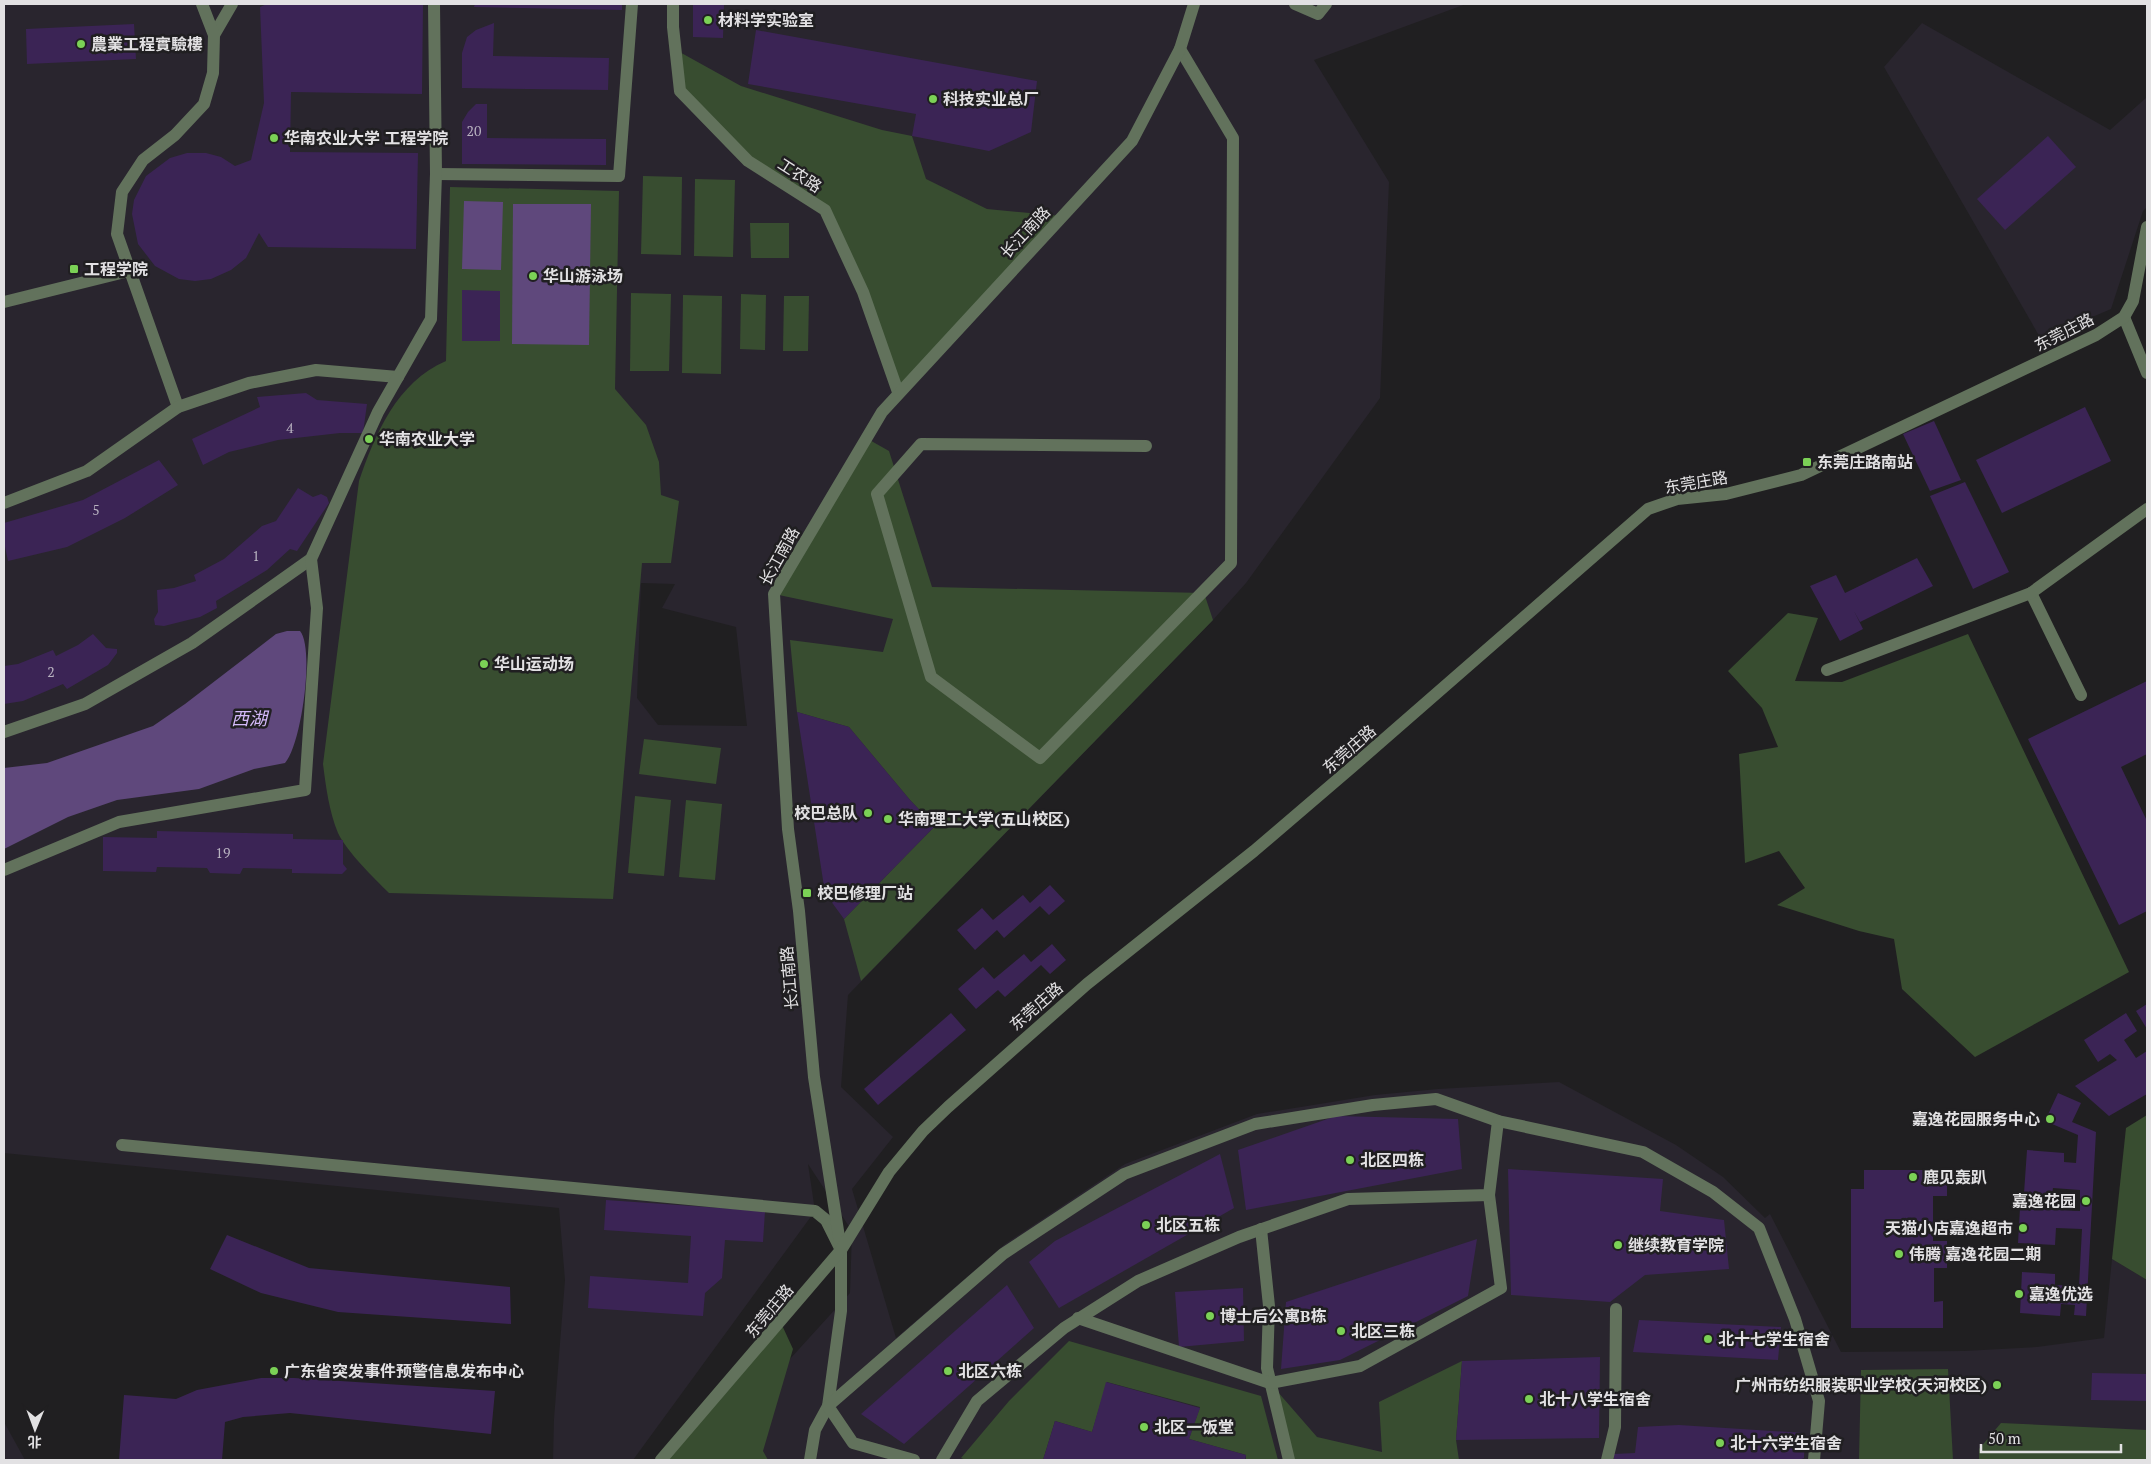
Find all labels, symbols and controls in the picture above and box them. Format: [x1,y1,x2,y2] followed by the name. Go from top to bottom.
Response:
[718,9,814,31] place label: 材料学实验室
[702,14,714,26] marker: 材料学实验室
[91,33,203,55] place label: 農業工程實驗樓
[75,38,87,50] marker: 農業工程實驗樓
[943,88,1039,110] place label: 科技实业总厂
[927,93,939,105] marker: 科技实业总厂
[467,121,481,140] house number: 20
[284,127,448,149] place label: 华南农业大学 工程学院
[268,132,280,144] marker: 华南农业大学 工程学院
[774,153,826,197] street label: 工农路
[995,201,1055,263] street label: 长江南路
[84,258,148,280] place label: 工程学院
[68,263,80,275] marker: 工程学院
[543,265,623,287] place label: 华山游泳场
[527,270,539,282] marker: 华山游泳场
[2030,308,2098,356] street label: 东莞庄路
[286,418,294,437] house number: 4
[379,428,475,450] place label: 华南农业大学
[363,433,375,445] marker: 华南农业大学
[1817,451,1913,473] place label: 东莞庄路南站
[1801,456,1813,468] marker: 东莞庄路南站
[1663,466,1729,498] street label: 东莞庄路
[92,500,100,519] house number: 5
[754,523,804,589] street label: 长江南路
[252,546,260,565] house number: 1
[494,653,574,675] place label: 华山运动场
[478,658,490,670] marker: 华山运动场
[47,662,55,681] house number: 2
[231,706,270,730] water label: 西湖
[1318,720,1380,778] street label: 东莞庄路
[794,802,858,824] place label: 校巴总队
[862,807,874,819] marker: 校巴总队
[898,808,1070,830] place label: 华南理工大学(五山校区)
[882,813,894,825] marker: 华南理工大学(五山校区)
[216,843,230,862] house number: 19
[817,882,913,904] place label: 校巴修理厂站
[801,887,813,899] marker: 校巴修理厂站
[775,945,803,1011] street label: 长江南路
[1005,977,1067,1035] street label: 东莞庄路
[1912,1108,2040,1130] place label: 嘉逸花园服务中心
[2044,1113,2056,1125] marker: 嘉逸花园服务中心
[1360,1149,1424,1171] place label: 北区四栋
[1344,1154,1356,1166] marker: 北区四栋
[1923,1166,1987,1188] place label: 鹿见轰趴
[1907,1171,1919,1183] marker: 鹿见轰趴
[2012,1190,2076,1212] place label: 嘉逸花园
[2080,1195,2092,1207] marker: 嘉逸花园
[1156,1214,1220,1236] place label: 北区五栋
[1885,1217,2013,1239] place label: 天猫小店嘉逸超市
[1140,1219,1152,1231] marker: 北区五栋
[2017,1222,2029,1234] marker: 天猫小店嘉逸超市
[1628,1234,1724,1256] place label: 继续教育学院
[1612,1239,1624,1251] marker: 继续教育学院
[1909,1243,2041,1265] place label: 伟腾 嘉逸花园二期
[1893,1248,1905,1260] marker: 伟腾 嘉逸花园二期
[740,1279,798,1343] street label: 东莞庄路
[2029,1283,2093,1305] place label: 嘉逸优选
[2013,1288,2025,1300] marker: 嘉逸优选
[1220,1305,1326,1327] place label: 博士后公寓B栋
[1204,1310,1216,1322] marker: 博士后公寓B栋
[1351,1320,1415,1342] place label: 北区三栋
[1335,1325,1347,1337] marker: 北区三栋
[1718,1328,1830,1350] place label: 北十七学生宿舍
[1702,1333,1714,1345] marker: 北十七学生宿舍
[284,1360,524,1382] place label: 广东省突发事件预警信息发布中心
[958,1360,1022,1382] place label: 北区六栋
[268,1365,280,1377] marker: 广东省突发事件预警信息发布中心
[942,1365,954,1377] marker: 北区六栋
[1735,1374,1987,1396] place label: 广州市纺织服装职业学校(天河校区)
[1991,1379,2003,1391] marker: 广州市纺织服装职业学校(天河校区)
[1539,1388,1651,1410] place label: 北十八学生宿舍
[1523,1393,1535,1405] marker: 北十八学生宿舍
[10,1404,60,1454] north arrow
[1154,1416,1234,1438] place label: 北区一饭堂
[1138,1421,1150,1433] marker: 北区一饭堂
[1981,1422,2121,1454] scale bar
[1988,1428,2021,1448] text: 50 m
[1730,1432,1842,1454] place label: 北十六学生宿舍
[28,1433,42,1452] text: 北
[1714,1437,1726,1449] marker: 北十六学生宿舍

